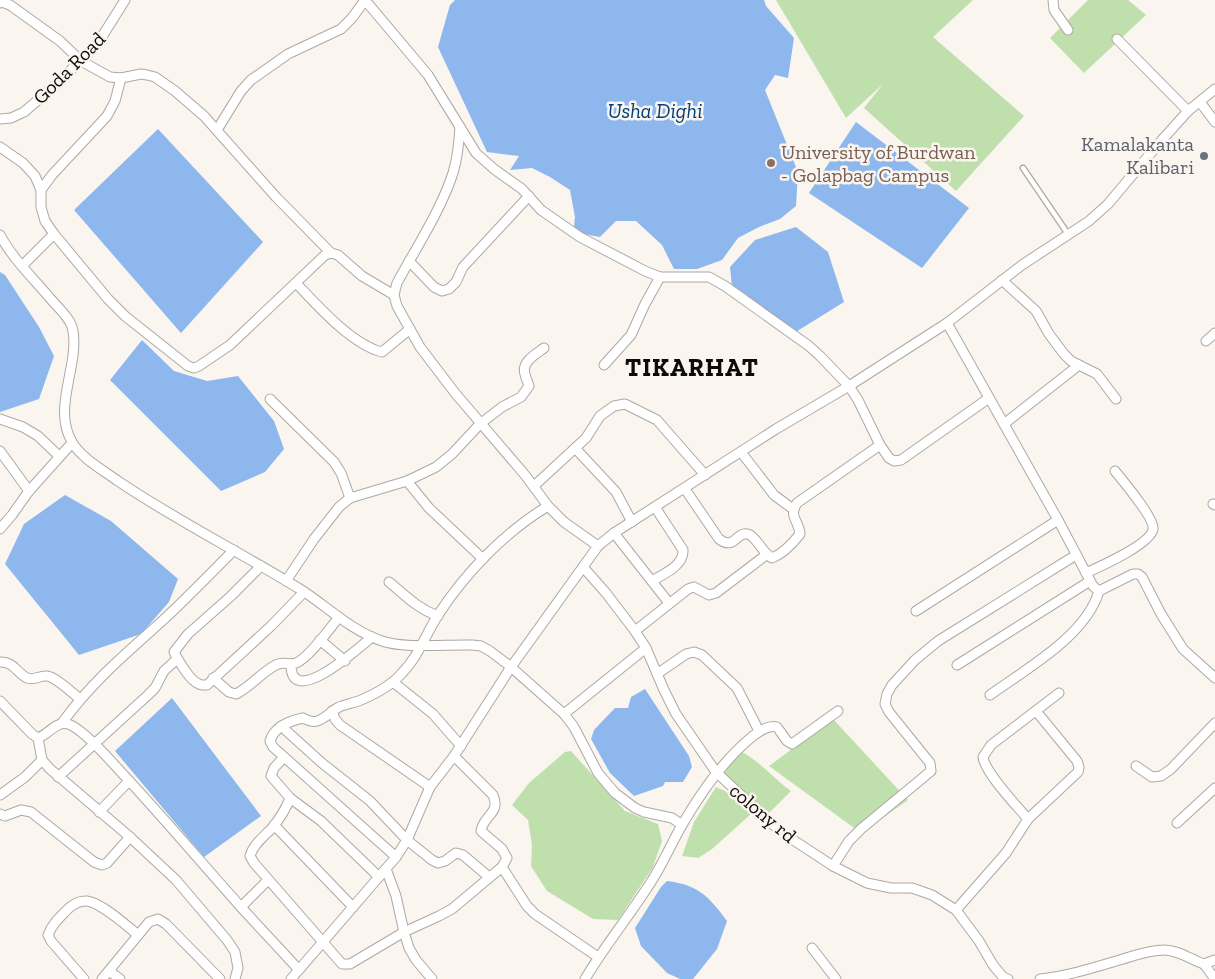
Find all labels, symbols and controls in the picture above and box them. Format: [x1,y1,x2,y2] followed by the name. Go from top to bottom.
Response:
[28,27,110,109] street label: Goda Road
[607,98,703,123] water label: Usha Dighi
[1081,132,1194,179] place label: Kamalakanta Kalibari
[781,140,976,187] place label: University of Burdwan - Golapbag Campus
[1198,150,1210,162] marker: Kamalakanta Kalibari
[765,157,777,169] marker: University of Burdwan - Golapbag Campus
[625,352,759,382] district label: TIKARHAT
[725,778,801,848] street label: colony rd

